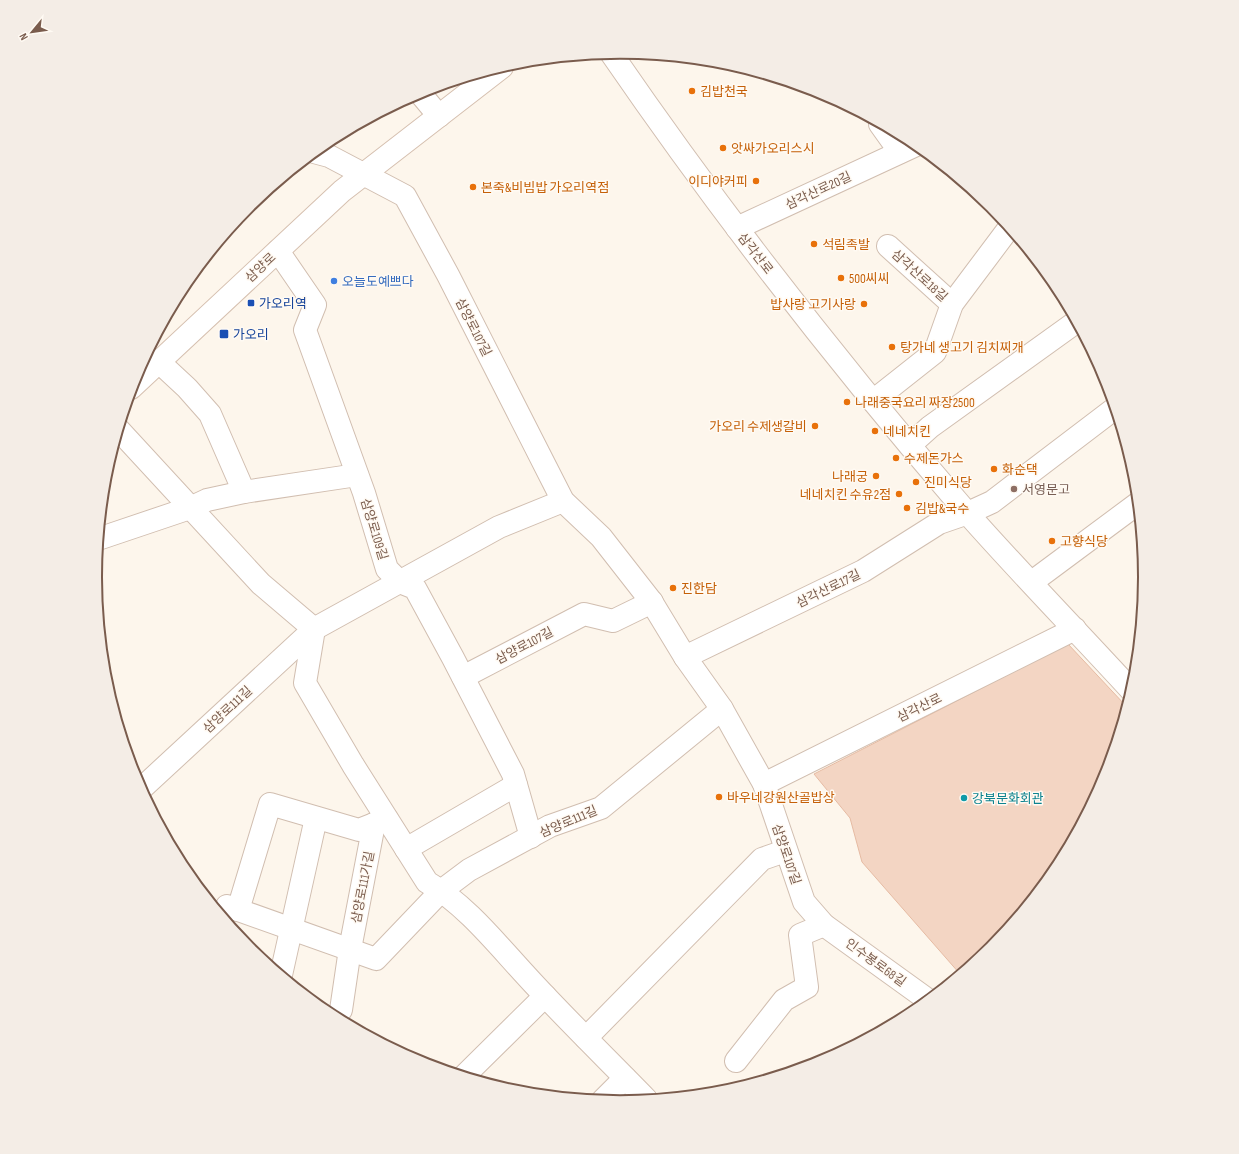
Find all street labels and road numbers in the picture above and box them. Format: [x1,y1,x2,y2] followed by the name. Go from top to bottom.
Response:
[783,169,854,213] street label: 삼각산로20길
[734,230,776,277] street label: 삼각산로
[888,246,951,305] street label: 삼각산로18길
[242,250,279,286] street label: 삼양로
[452,296,495,359] street label: 삼양로107길
[357,496,391,562] street label: 삼양로109길
[794,566,863,611] street label: 삼각산로17길
[493,624,556,668] street label: 삼양로107길
[200,683,256,737] street label: 삼양로111길
[894,690,944,726] street label: 삼각산로
[537,803,600,841] street label: 삼양로111길
[768,822,804,887] street label: 삼양로107길
[348,850,378,925] street label: 삼양로111가길
[842,935,909,990] street label: 인수봉로68길

